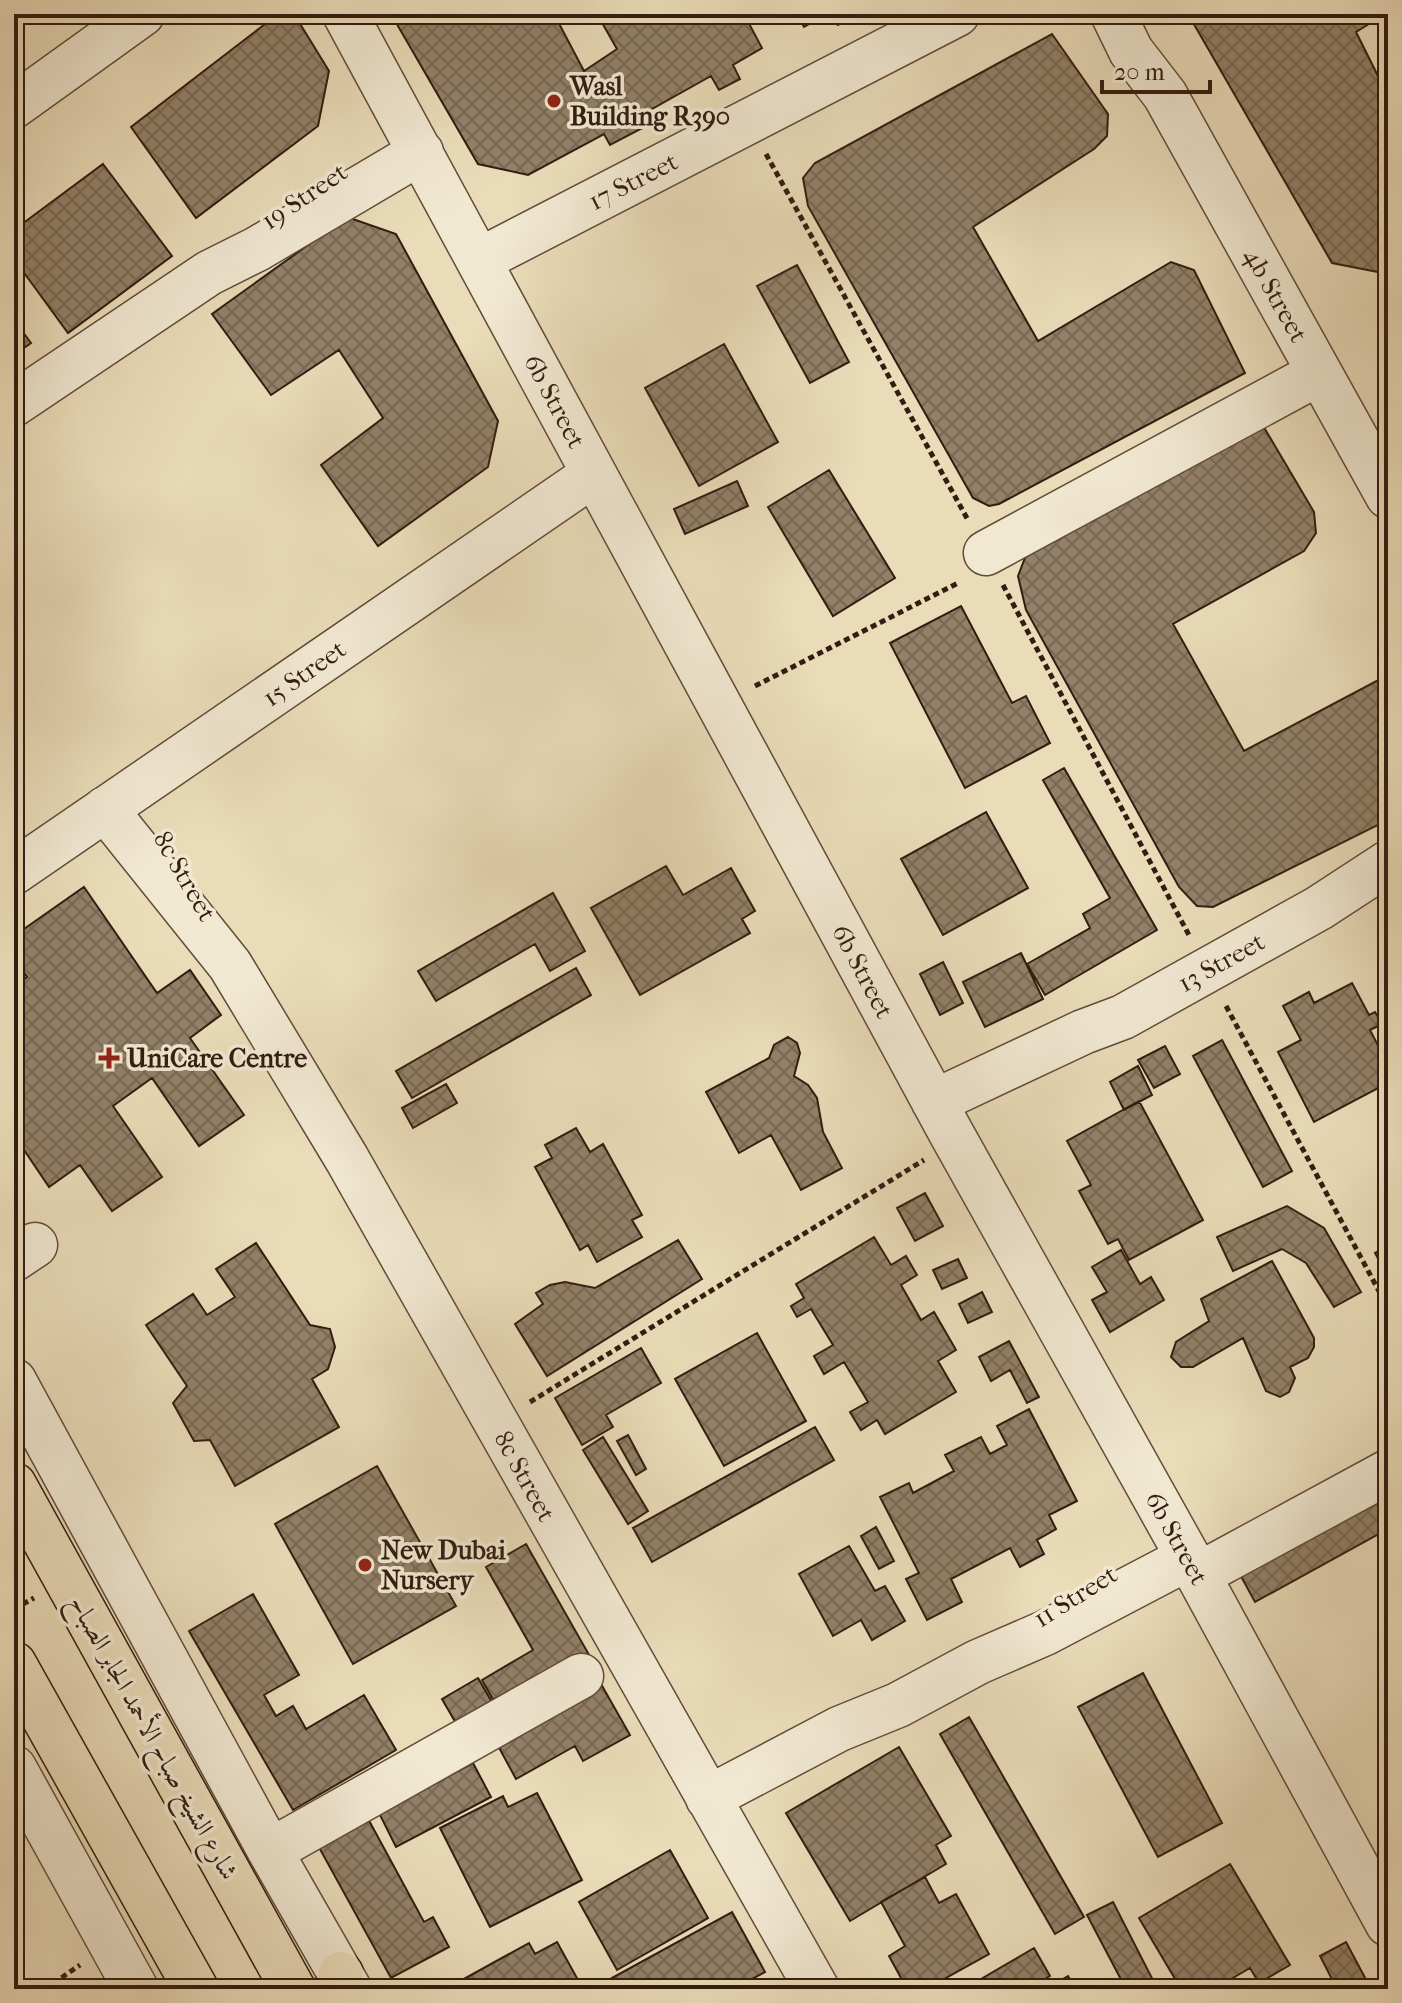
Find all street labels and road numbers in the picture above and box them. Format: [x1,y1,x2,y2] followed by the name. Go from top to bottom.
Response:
[583,146,684,217] street label: 17 Street
[255,156,354,236] street label: 19 Street
[1237,243,1314,348] street label: 4b Street
[517,349,592,454] street label: 6b Street
[257,633,353,713] street label: 15 Street
[146,826,223,927] street label: 8c Street
[825,919,900,1024] street label: 6b Street
[1173,926,1271,999] street label: 13 Street
[487,1426,562,1528] street label: 8c Street
[1138,1486,1215,1591] street label: 6b Street
[1028,1558,1123,1634] street label: 11 Street
[55,1588,248,1889] street label: شارع الشيخ صباح الأحمد الجابر الصباح

